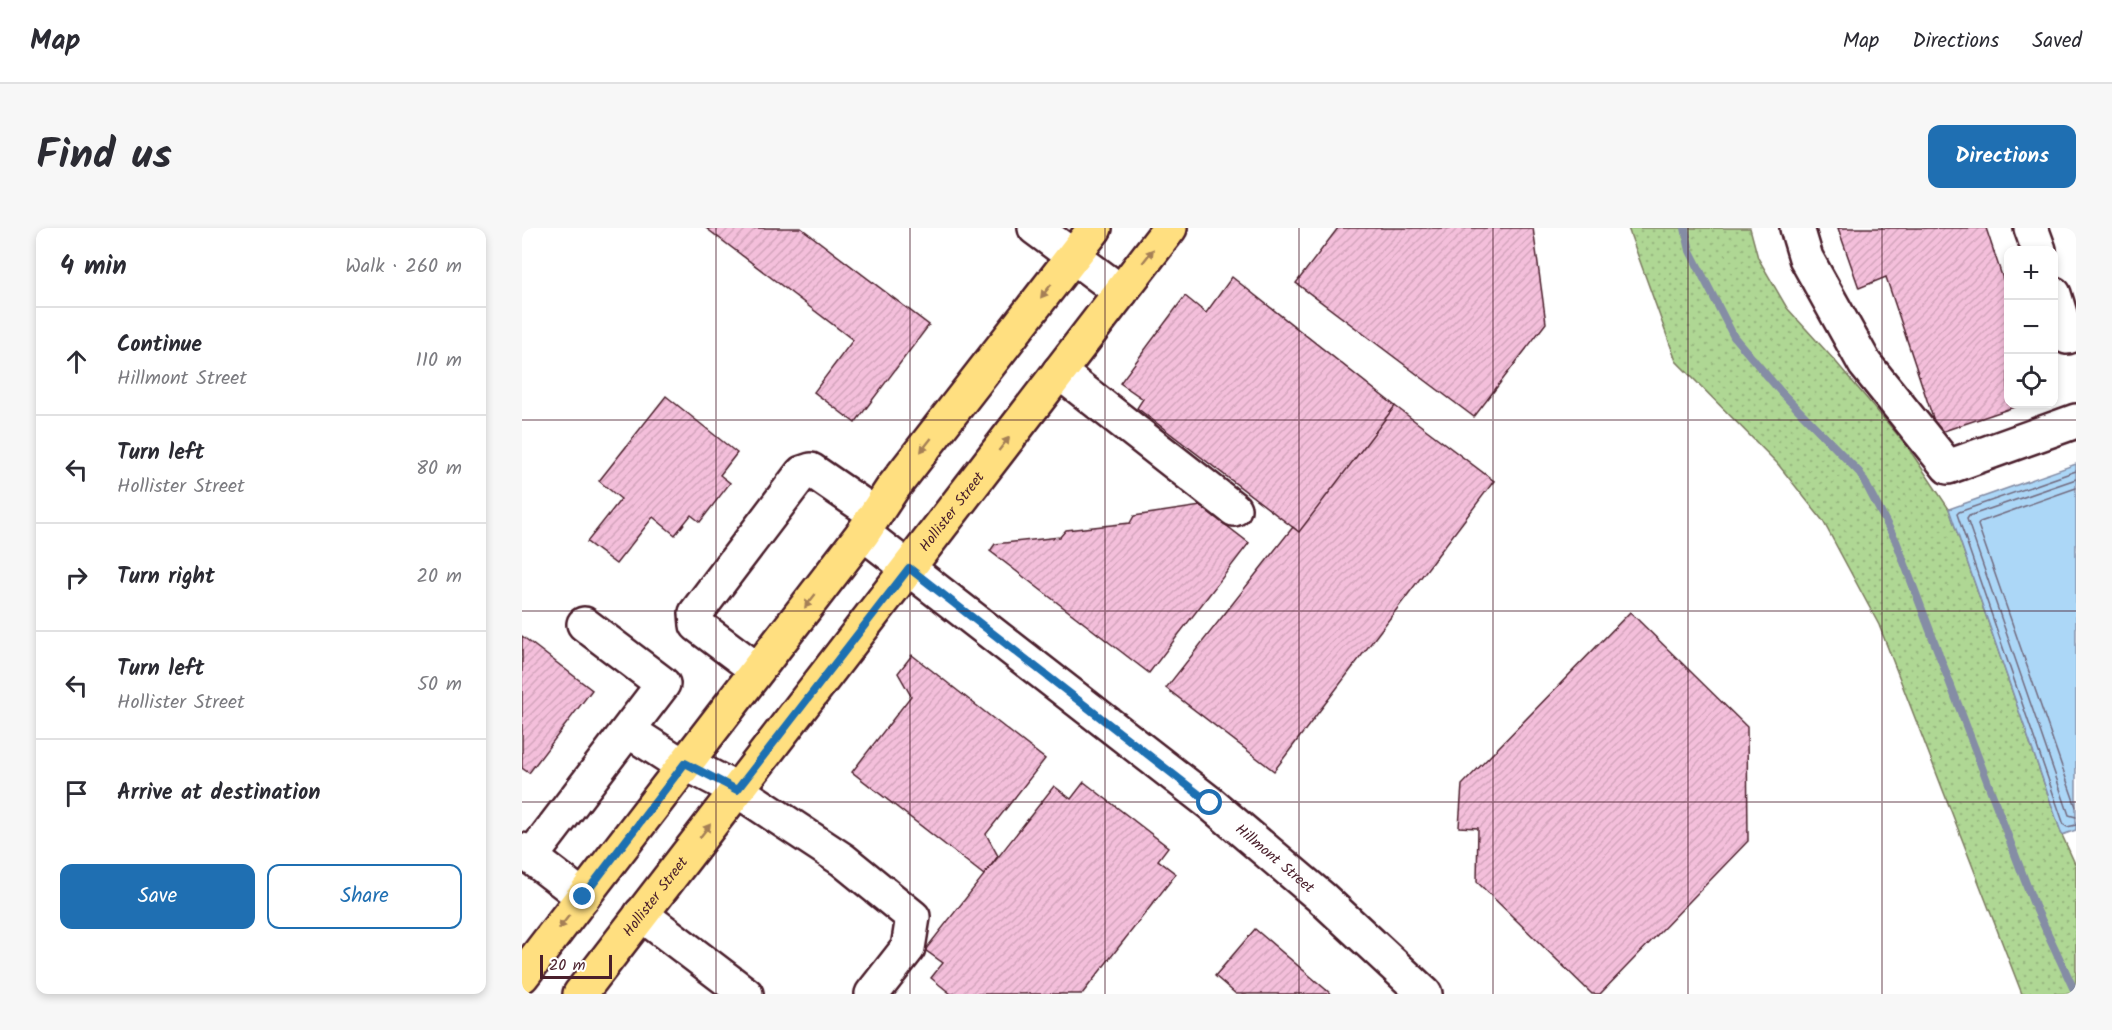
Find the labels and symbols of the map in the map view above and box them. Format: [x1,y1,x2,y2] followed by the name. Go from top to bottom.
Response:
[1142,249,1154,264] one-way arrow
[1040,283,1053,299] one-way arrow
[997,436,1010,452] one-way arrow
[921,437,933,452] one-way arrow
[914,467,991,557] street label: Hollister Street
[805,594,817,609] one-way arrow
[1196,789,1222,815] route start
[1229,818,1320,900] street label: Hillmont Street
[699,824,711,839] one-way arrow
[617,852,695,942] street label: Hollister Street
[569,883,595,909] route end
[558,915,570,930] one-way arrow
[540,952,612,980] scale bar

